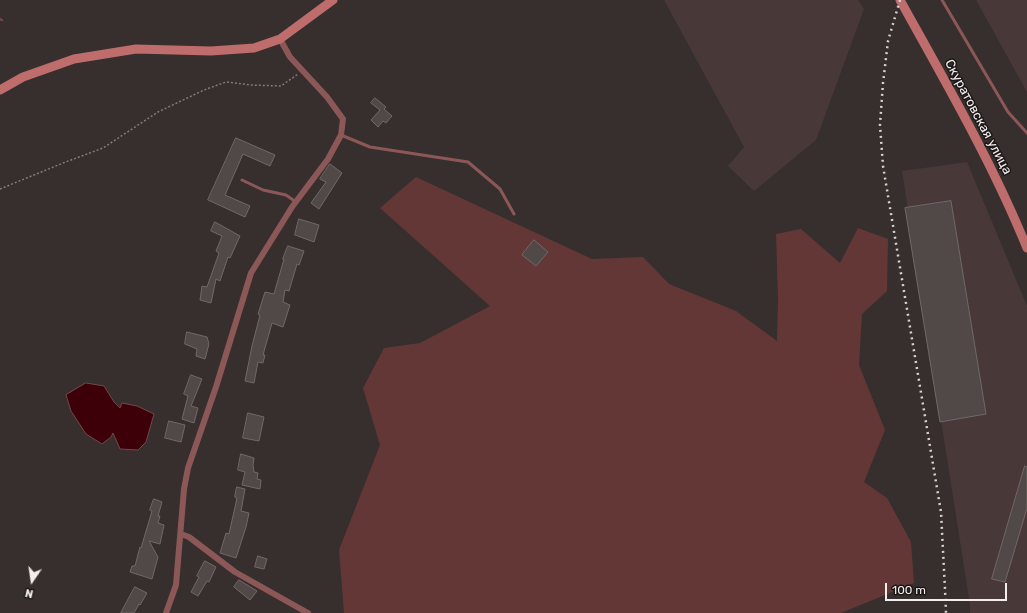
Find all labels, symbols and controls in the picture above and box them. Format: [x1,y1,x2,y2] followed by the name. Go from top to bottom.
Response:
[941,57,1015,177] street label: Скуратовская улица
[12,561,52,601] north arrow
[887,575,1009,601] scale bar
[892,583,926,597] text: 100 m
[24,586,35,600] text: N

